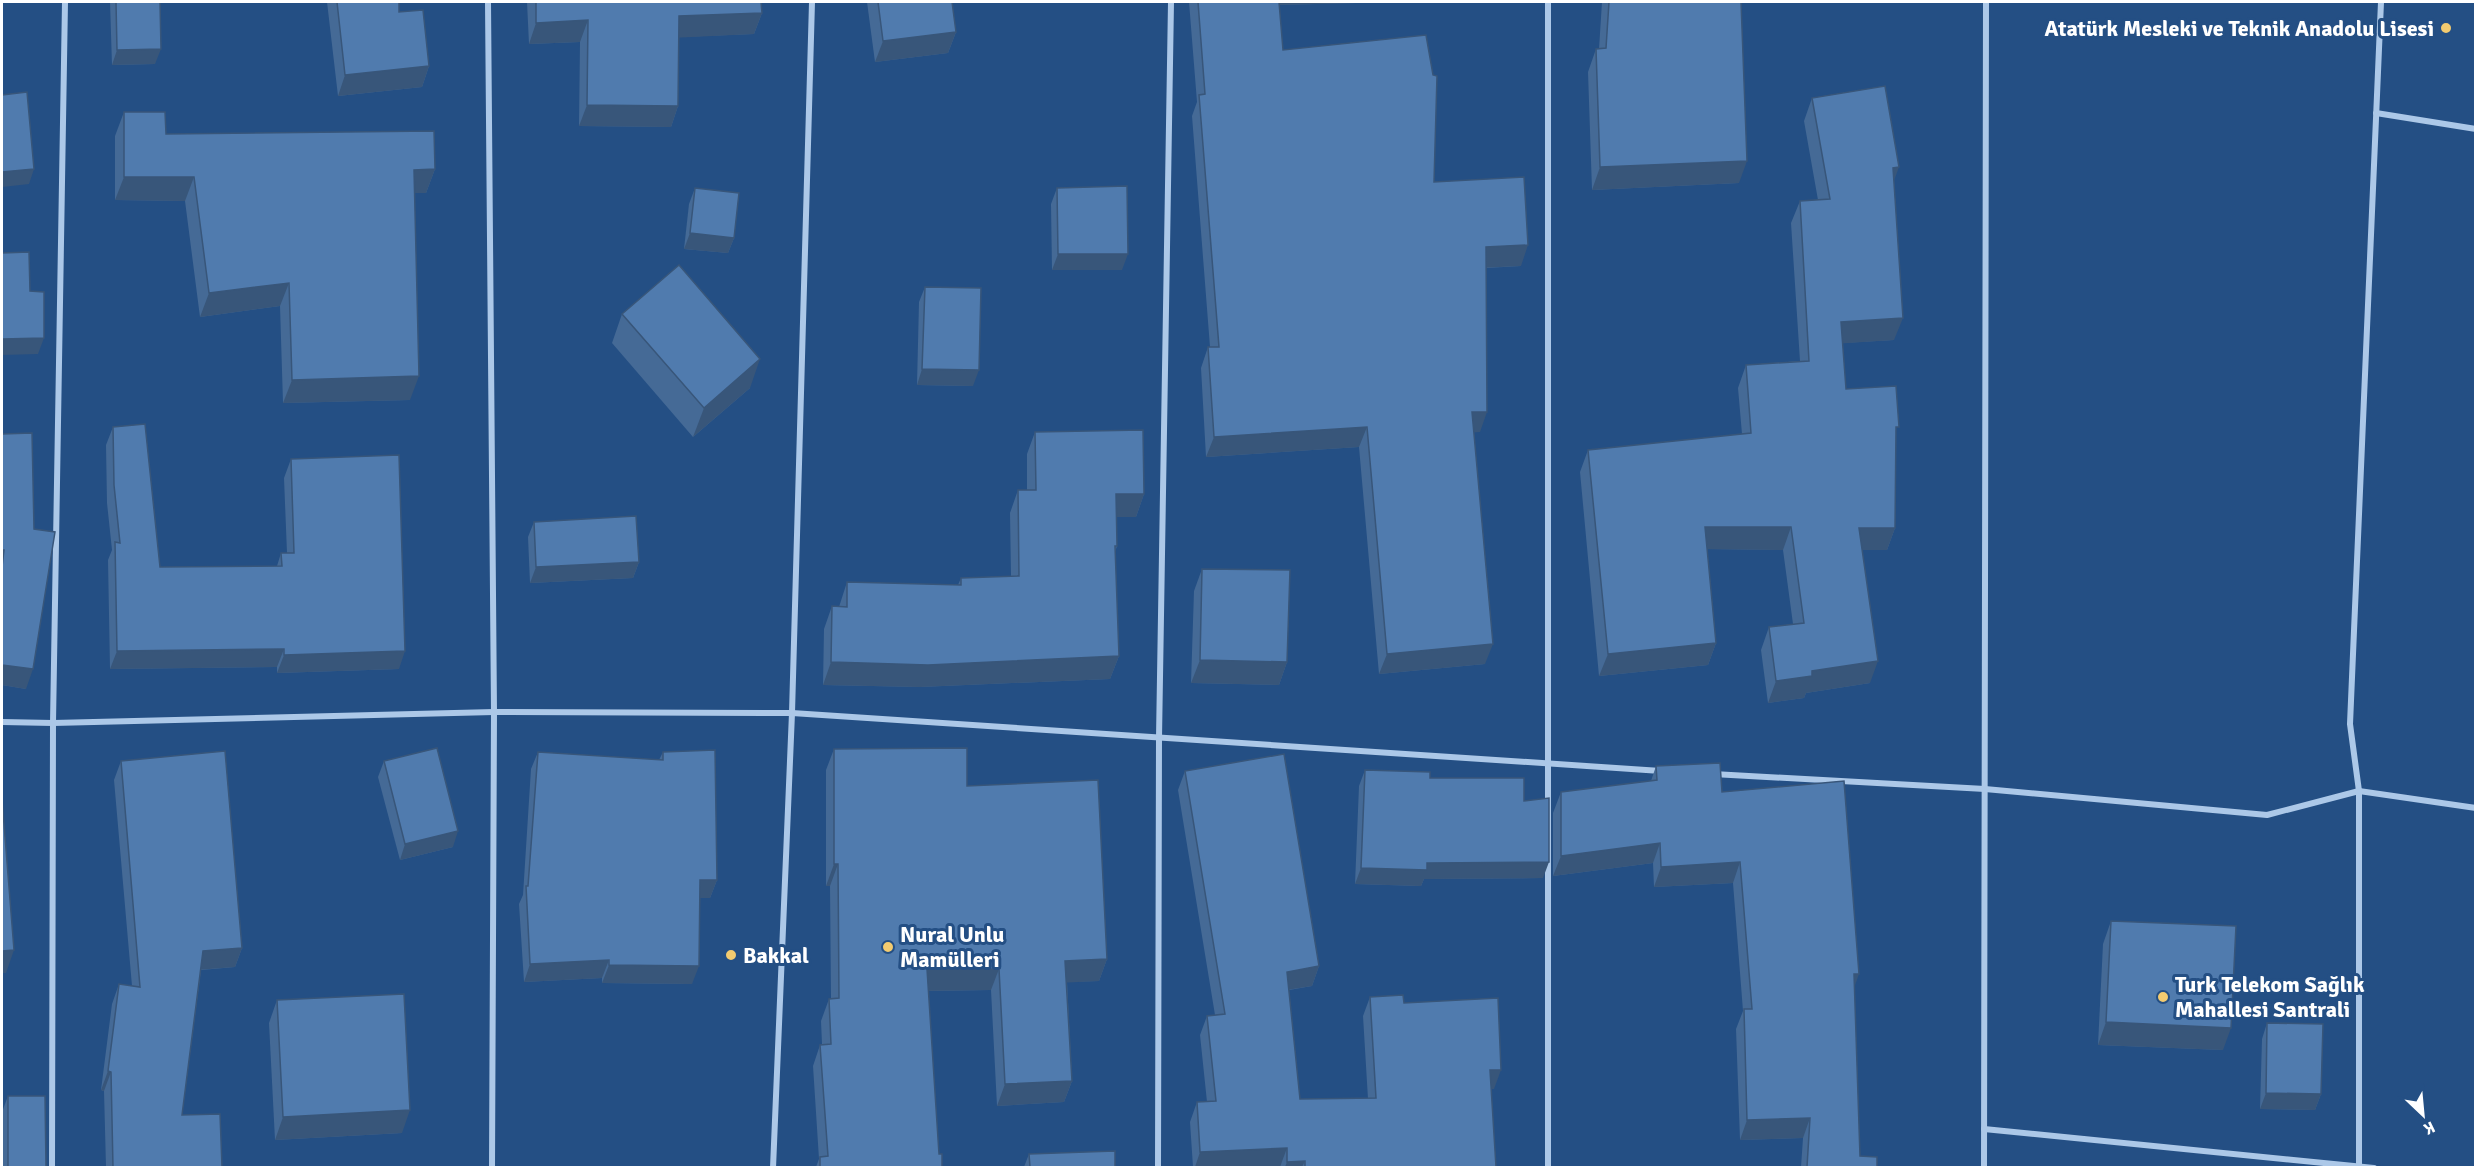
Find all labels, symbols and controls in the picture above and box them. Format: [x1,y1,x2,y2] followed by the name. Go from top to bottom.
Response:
[2045,15,2434,42] place label: Atatürk Mesleki ve Teknik Anadolu Lisesi
[2439,21,2453,35] marker: Atatürk Mesleki ve Teknik Anadolu Lisesi
[900,921,1004,973] place label: Nural Unlu Mamülleri
[881,940,895,954] marker: Nural Unlu Mamülleri
[743,942,809,969] place label: Bakkal
[724,948,738,962] marker: Bakkal
[2175,971,2365,1023] place label: Turk Telekom Sağlık Mahallesi Santrali
[2156,990,2170,1004] marker: Turk Telekom Sağlık Mahallesi Santrali
[2393,1085,2453,1145] north arrow
[2420,1116,2438,1139] text: K

